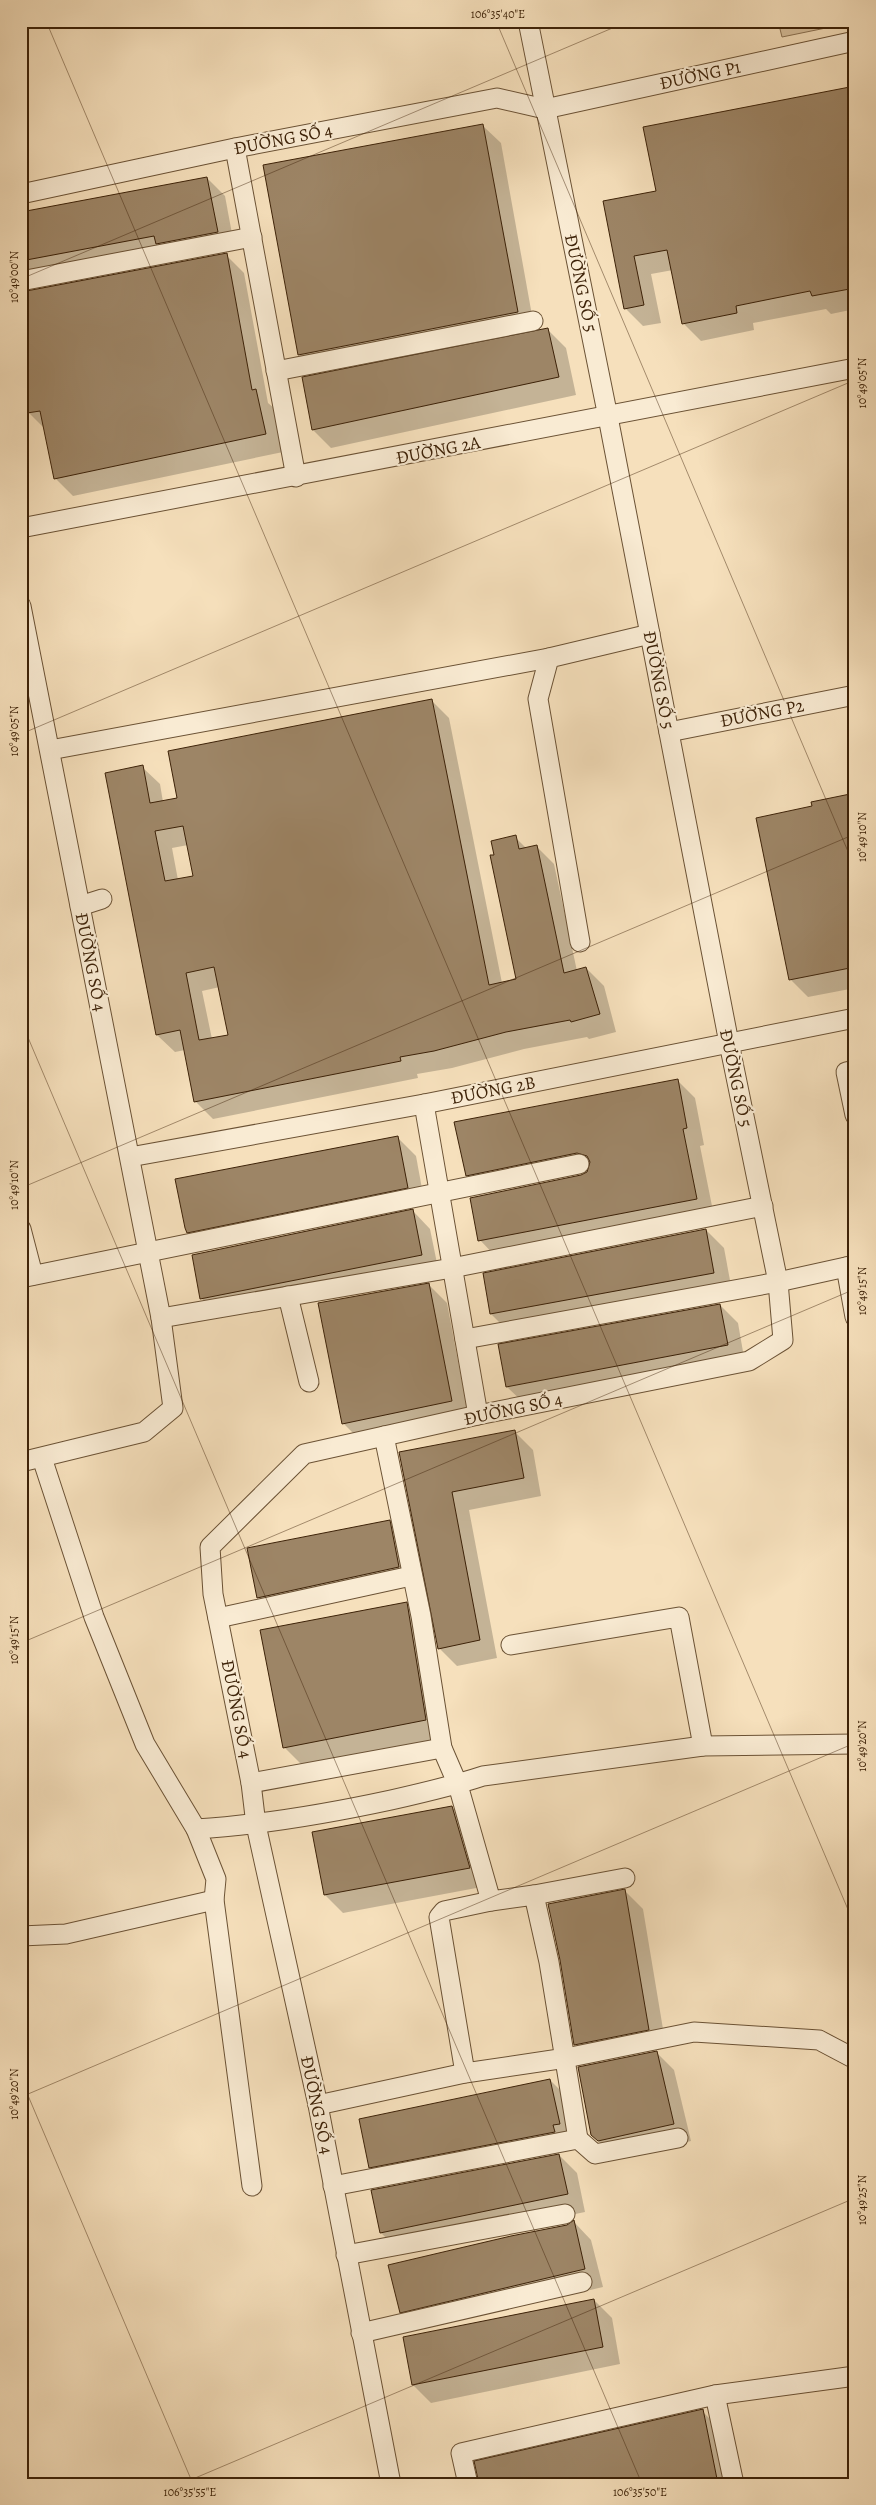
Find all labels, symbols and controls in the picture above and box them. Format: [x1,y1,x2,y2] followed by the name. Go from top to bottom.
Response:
[471,6,525,22] text: 106°35'40"E
[657,55,743,95] street label: ĐƯỜNG P1
[232,118,334,160] street label: ĐƯỜNG SỐ 4
[559,232,603,334] street label: ĐƯỜNG SỐ 5
[6,251,22,303] text: 10°49'00"N
[854,357,870,408] text: 10°49'05"N
[394,430,483,470] street label: ĐƯỜNG 2A
[638,629,680,731] street label: ĐƯỜNG SỐ 5
[718,693,806,733] street label: ĐƯỜNG P2
[6,705,22,756] text: 10°49'05"N
[854,812,870,862] text: 10°49'10"N
[70,911,112,1013] street label: ĐƯỜNG SỐ 4
[714,1027,758,1129] street label: ĐƯỜNG SỐ 5
[449,1070,537,1110] street label: ĐƯỜNG 2B
[6,1160,22,1210] text: 10°49'10"N
[854,1266,870,1315] text: 10°49'15"N
[462,1387,564,1431] street label: ĐƯỜNG SỐ 4
[6,1615,22,1664] text: 10°49'15"N
[216,1658,258,1760] street label: ĐƯỜNG SỐ 4
[854,1720,870,1772] text: 10°49'20"N
[295,2054,339,2156] street label: ĐƯỜNG SỐ 4
[6,2068,22,2120] text: 10°49'20"N
[854,2175,870,2225] text: 10°49'25"N
[164,2484,216,2500] text: 106°35'55"E
[613,2484,667,2500] text: 106°35'50"E

